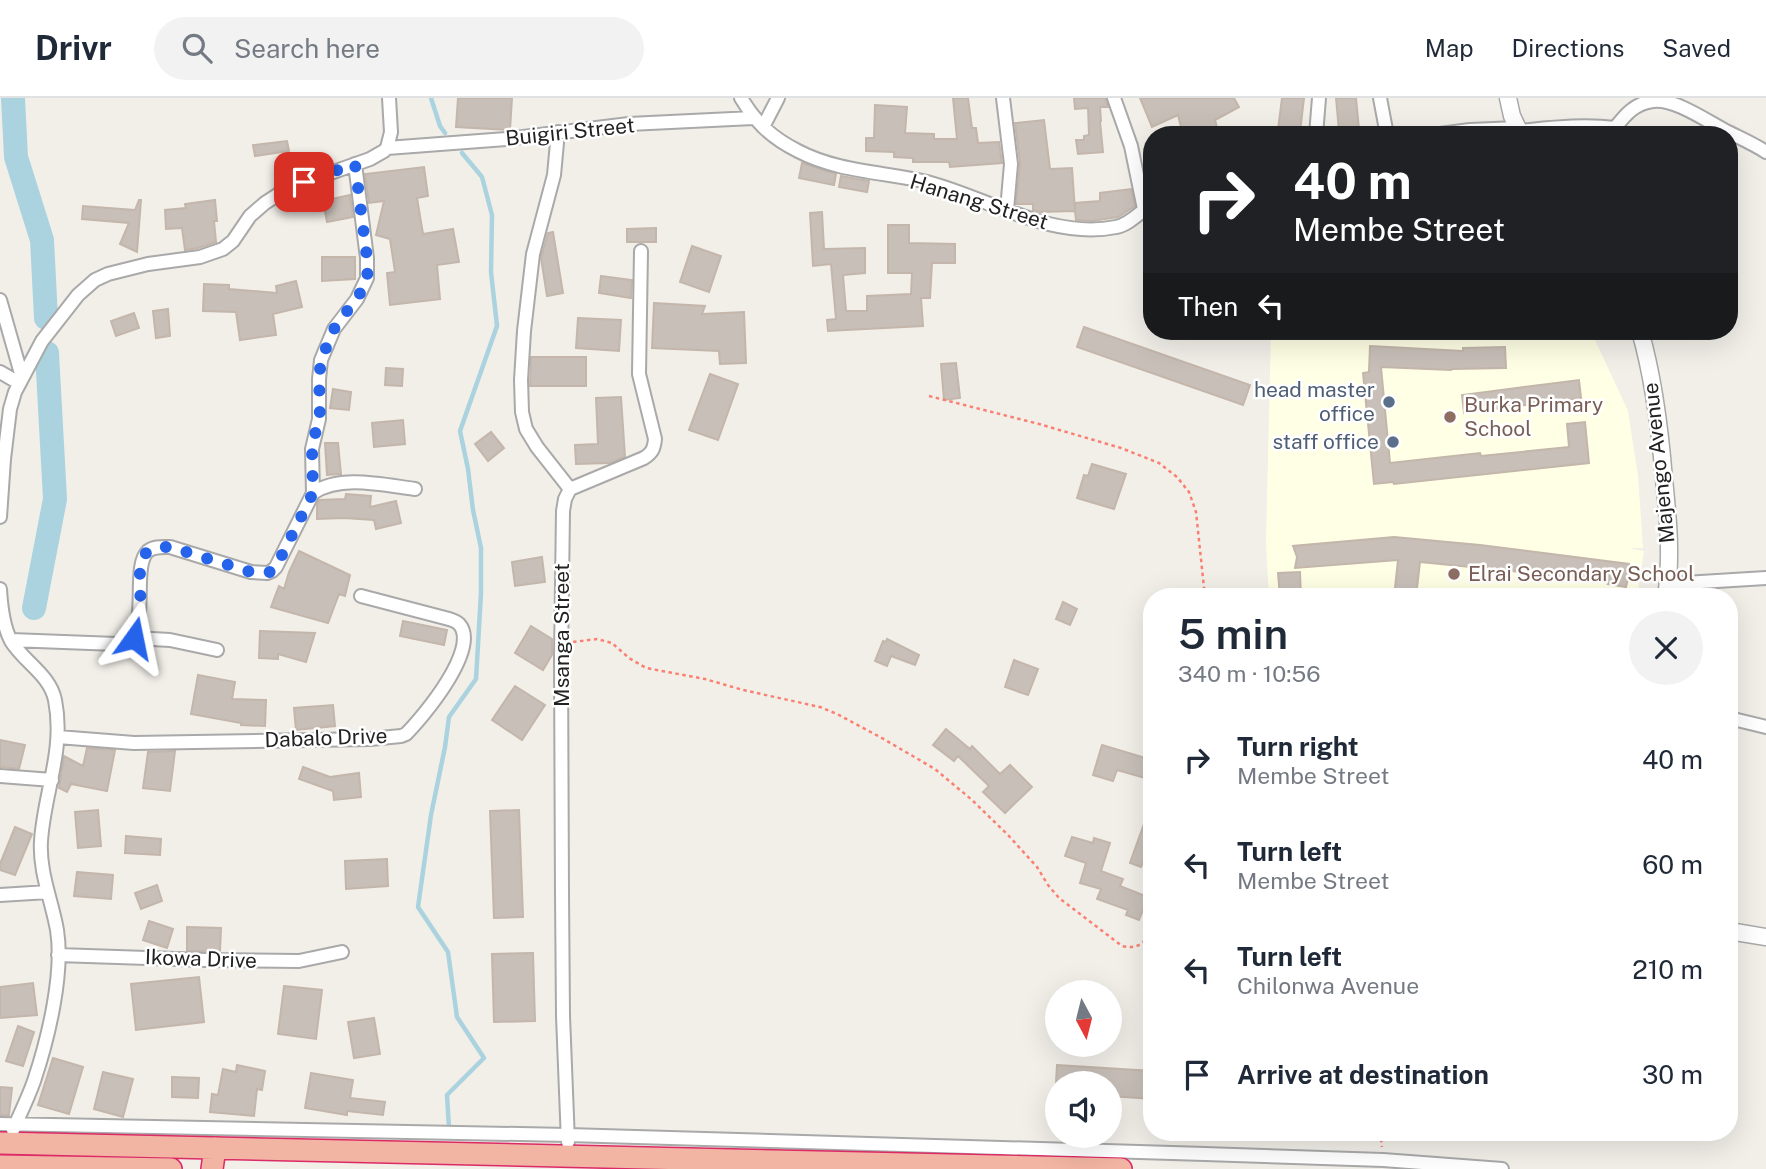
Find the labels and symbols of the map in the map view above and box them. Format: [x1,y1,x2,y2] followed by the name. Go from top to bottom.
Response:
[504,112,636,151] street label: Buigiri Street
[274,152,334,212] pin
[907,169,1051,234] street label: Hanang Street
[1254,377,1375,426] place label: head master office
[1638,382,1679,545] street label: Majengo Avenue
[1464,392,1603,441] place label: Burka Primary School
[1381,394,1397,410] marker: head master office
[1442,409,1458,425] marker: Burka Primary School
[1272,429,1379,454] place label: staff office
[1385,434,1401,450] marker: staff office
[1468,561,1695,586] place label: Elrai Secondary School
[549,563,574,707] street label: Msanga Street
[1446,566,1462,582] marker: Elrai Secondary School
[97,601,171,675] position arrow
[264,723,388,752] street label: Dabalo Drive
[145,944,257,973] street label: Ikowa Drive
[1045,980,1122,1057] north arrow

